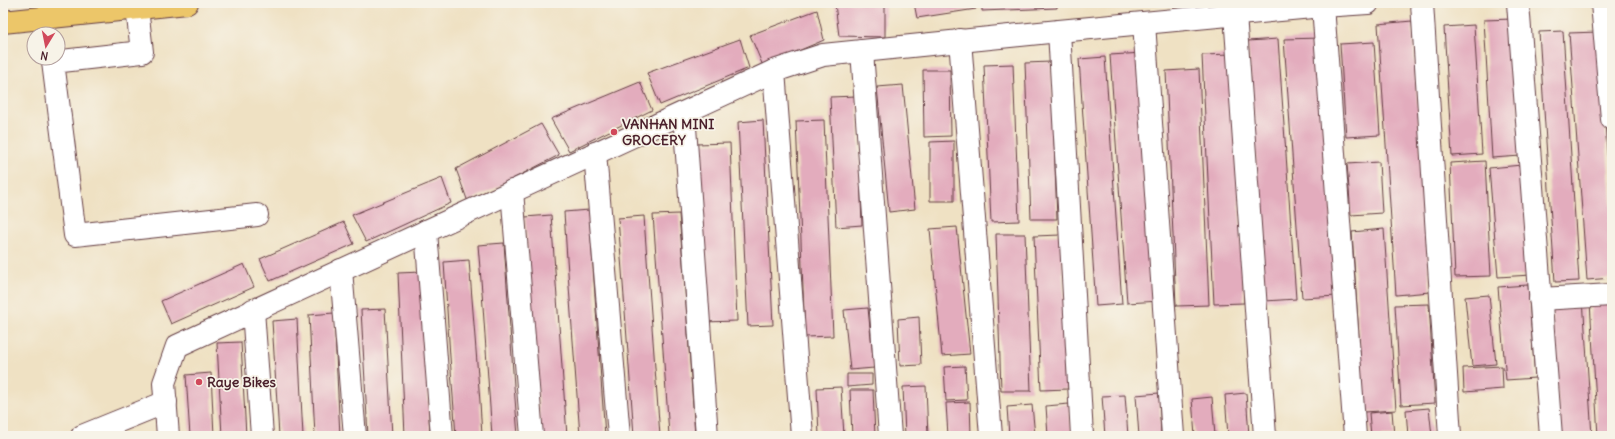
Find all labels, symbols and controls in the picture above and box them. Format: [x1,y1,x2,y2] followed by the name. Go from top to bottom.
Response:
[26,26,66,66] north arrow
[39,48,49,63] text: N
[622,115,714,149] place label: VANHAN MINI GROCERY
[609,127,619,137] marker: VANHAN MINI GROCERY
[207,373,276,391] place label: Raye Bikes
[194,377,204,387] marker: Raye Bikes

